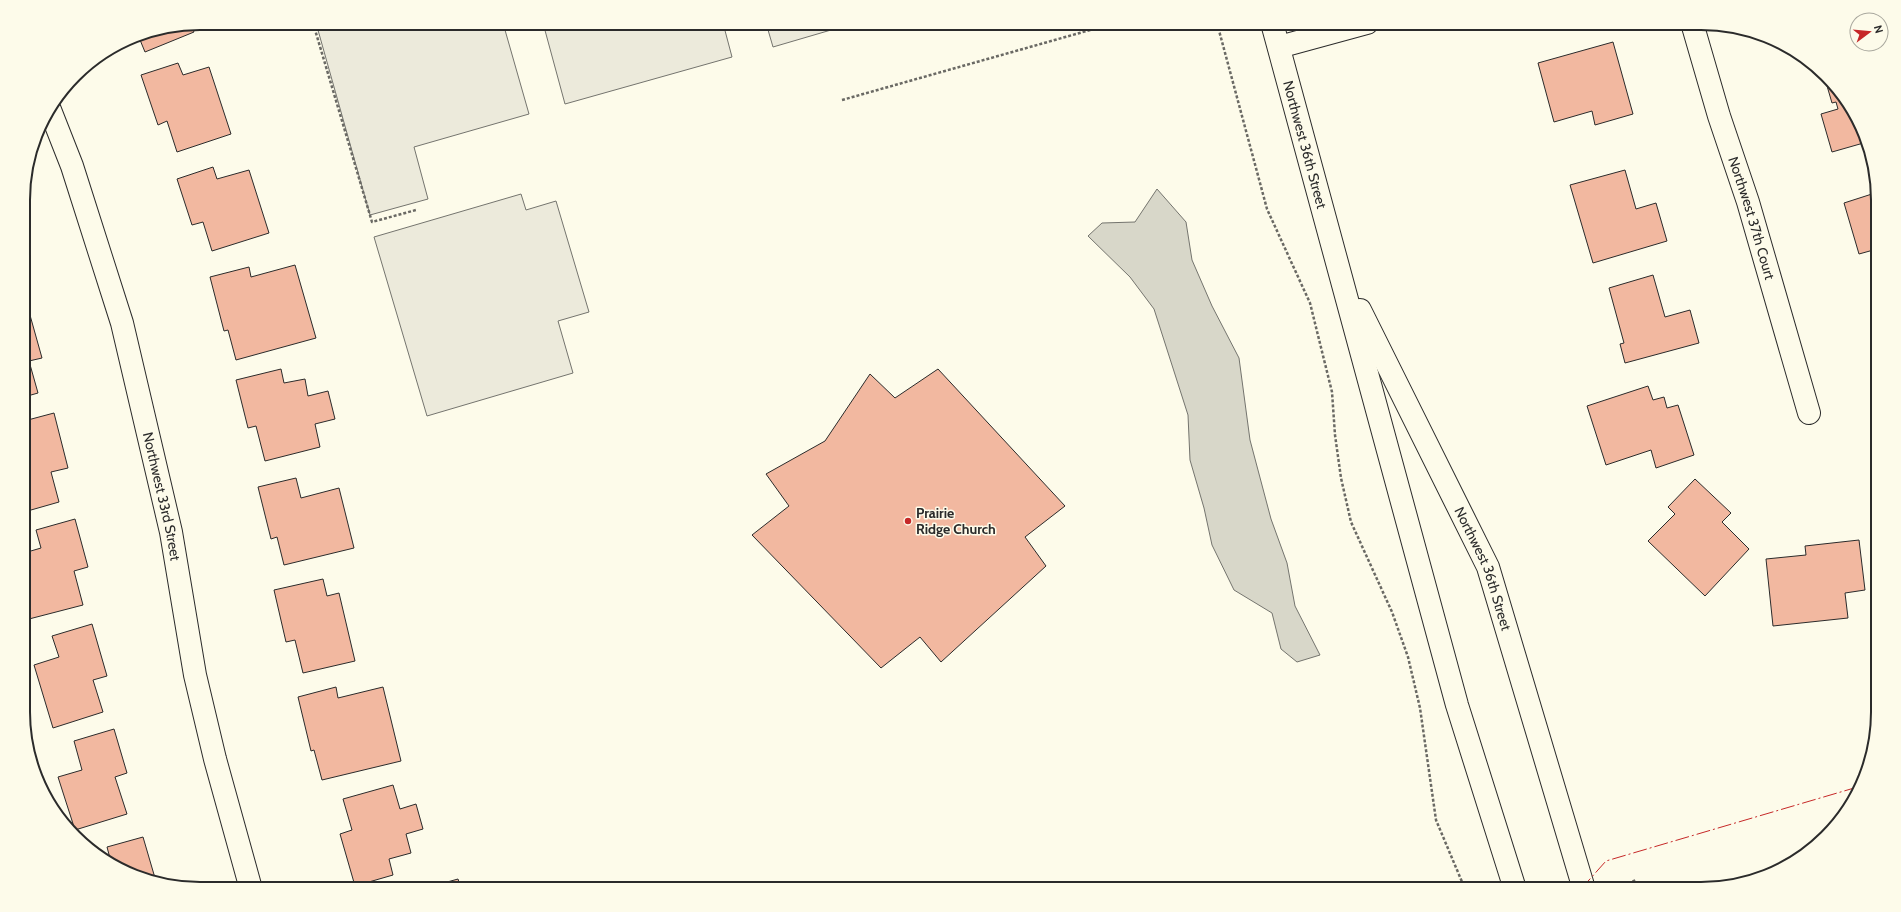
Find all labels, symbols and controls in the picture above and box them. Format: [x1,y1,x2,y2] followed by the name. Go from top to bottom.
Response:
[1849,12,1889,52] north arrow
[1871,24,1886,35] text: N
[1279,79,1331,211] street label: Northwest 36th Street
[1724,154,1779,282] street label: Northwest 37th Court
[139,430,185,562] street label: Northwest 33rd Street
[916,504,996,538] place label: Prairie Ridge Church
[1450,504,1516,633] street label: Northwest 36th Street
[903,516,913,526] marker: Prairie Ridge Church

